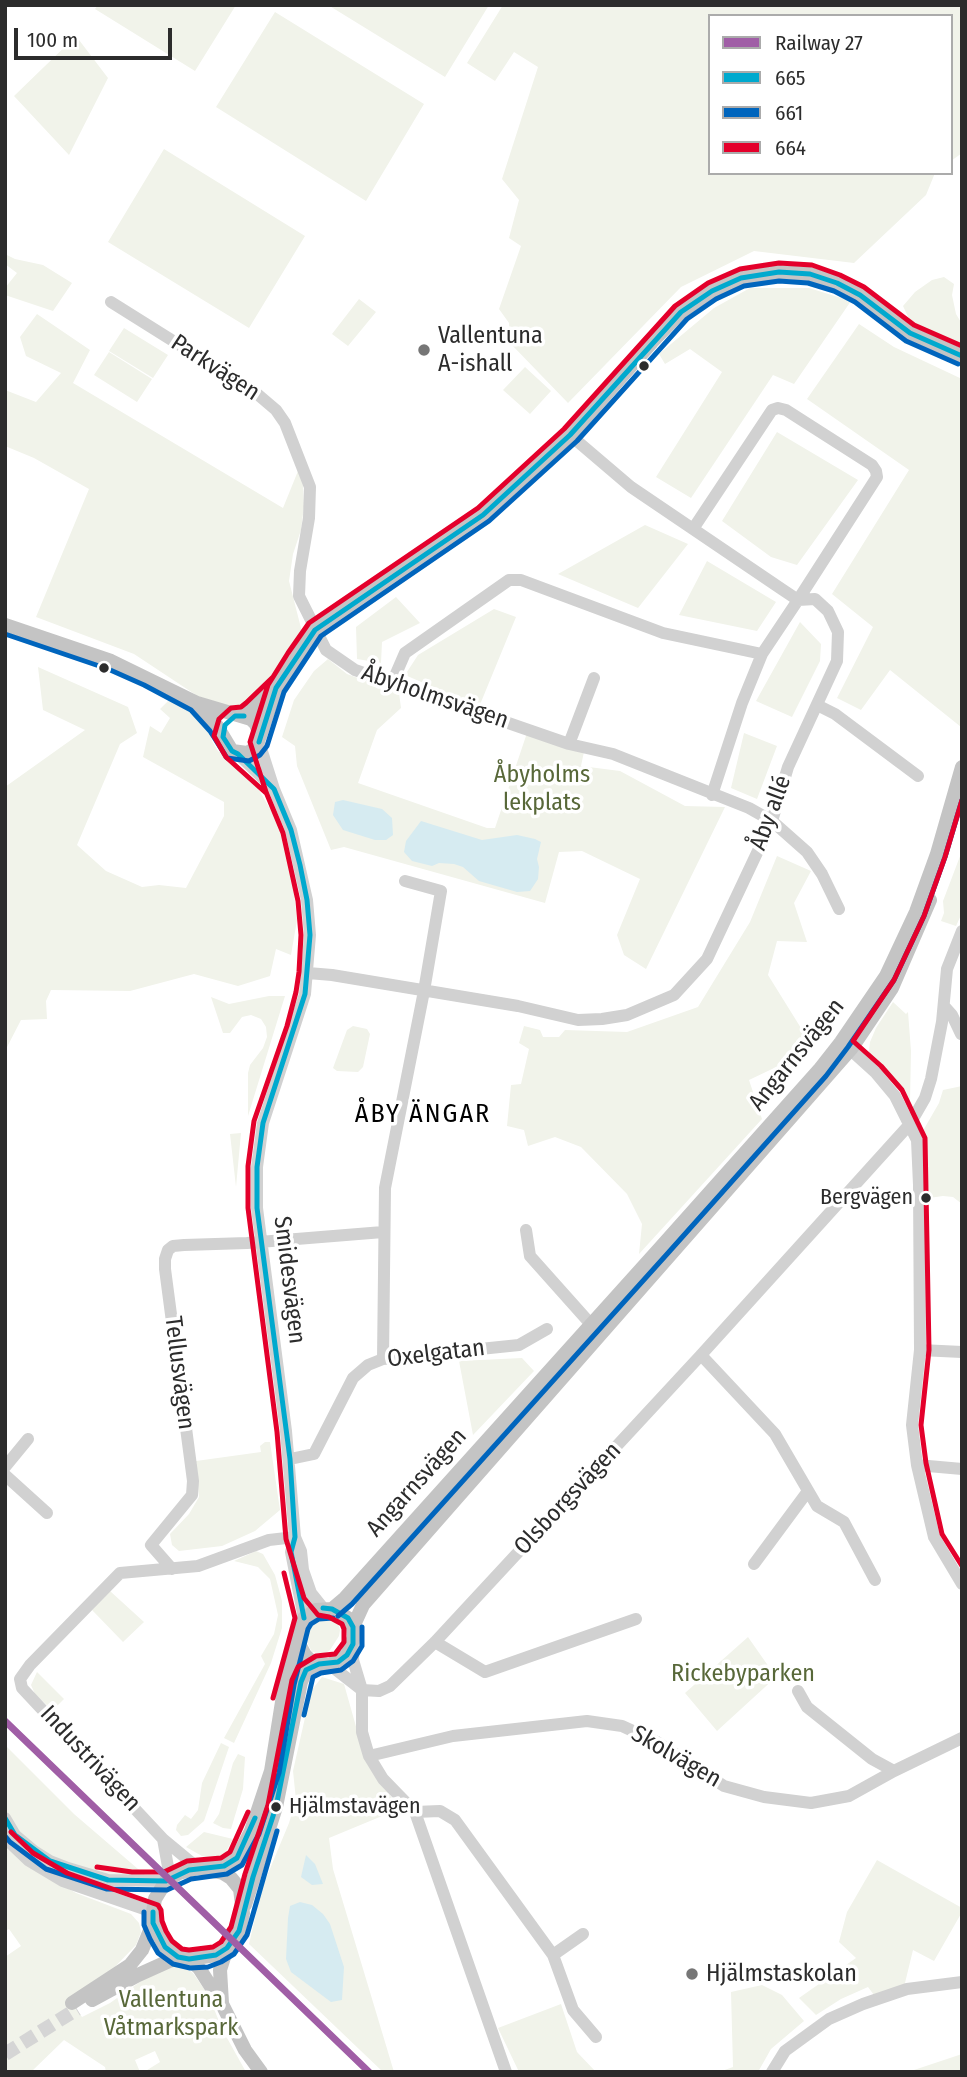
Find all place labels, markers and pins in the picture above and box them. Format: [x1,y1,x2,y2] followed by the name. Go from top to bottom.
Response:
[438,322,543,378] place label: Vallentuna A-ishall
[416,342,432,358] marker: Vallentuna A-ishall
[637,359,651,373] unlabelled marker
[97,661,111,675] unlabelled marker
[820,1185,913,1211] place label: Bergvägen
[919,1191,933,1205] marker: Bergvägen
[289,1794,421,1820] place label: Hjälmstavägen
[269,1800,283,1814] marker: Hjälmstavägen
[706,1960,857,1988] place label: Hjälmstaskolan
[684,1966,700,1982] marker: Hjälmstaskolan

